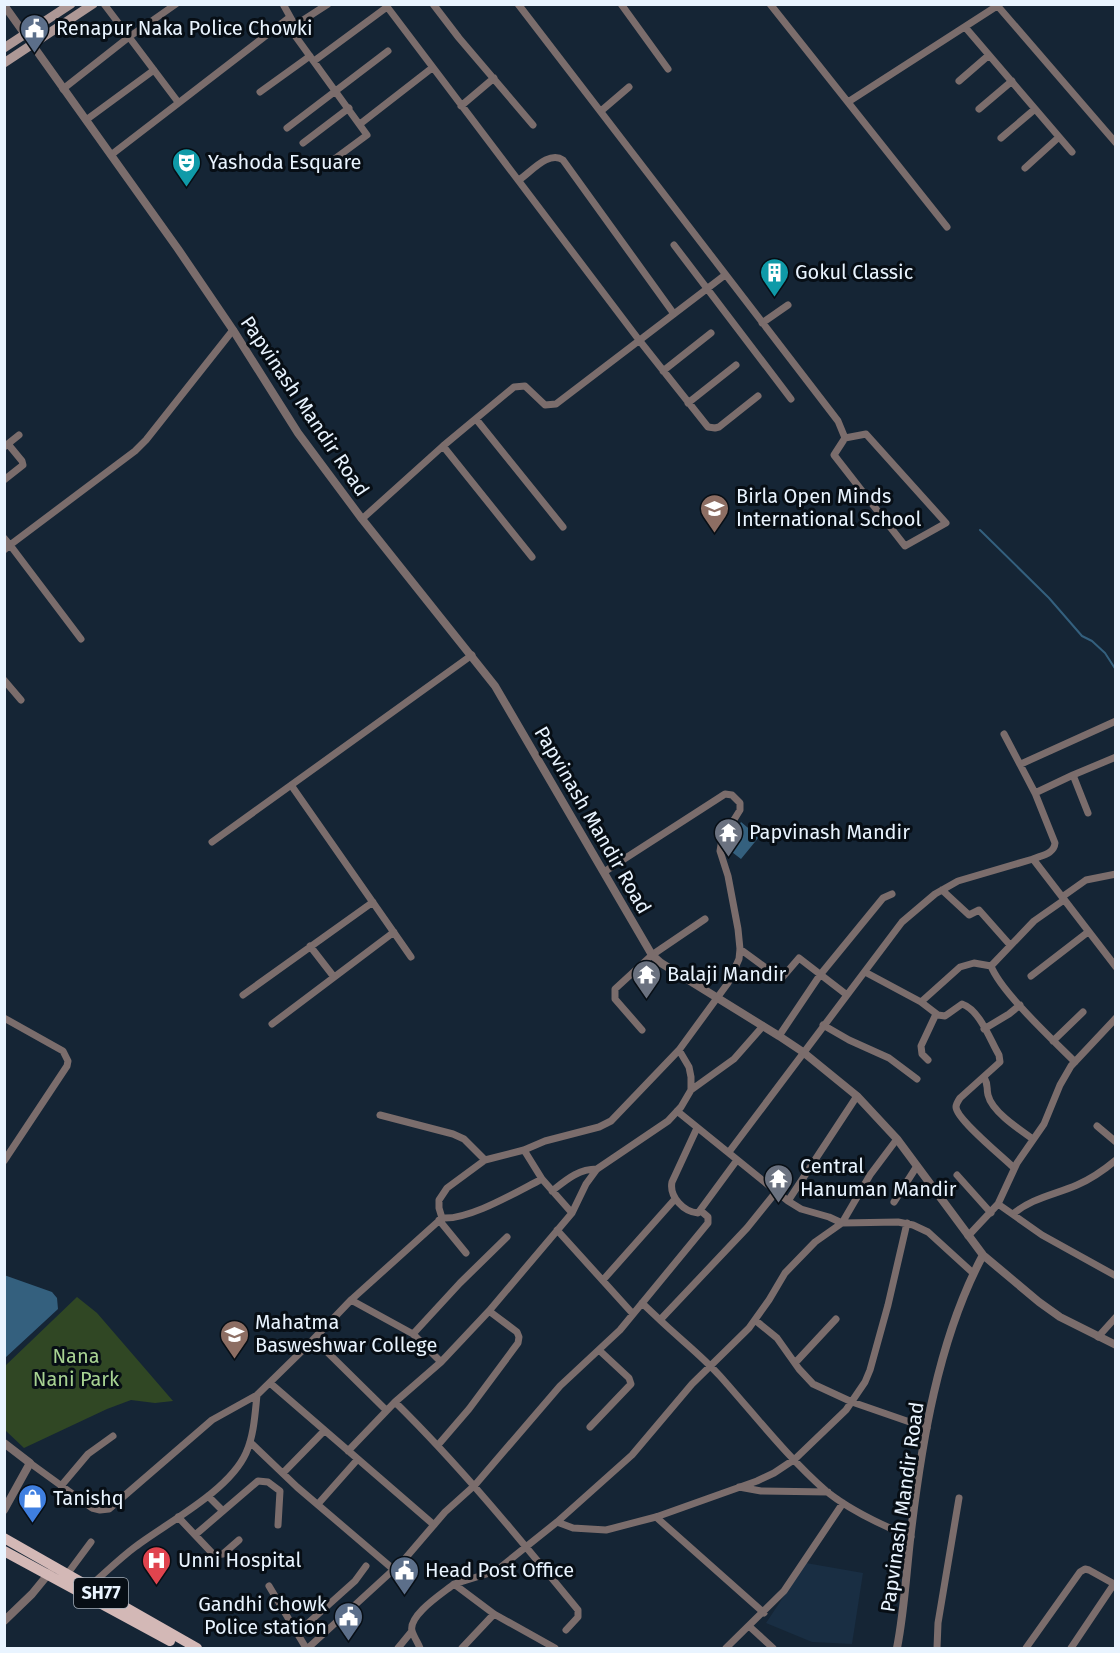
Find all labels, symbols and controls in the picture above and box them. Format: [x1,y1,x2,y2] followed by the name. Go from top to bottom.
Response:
[19,12,51,54] public building icon: Renapur Naka Police Chowki
[56,16,313,40] place label: Renapur Naka Police Chowki
[171,146,203,188] theatre icon: Yashoda Esquare
[208,150,361,174] place label: Yashoda Esquare
[758,256,790,298] building icon: Gokul Classic
[795,260,913,284] place label: Gokul Classic
[236,311,374,501] street label: Papvinash Mandir Road
[736,484,921,531] place label: Birla Open Minds International School
[699,492,731,534] school or university icon: Birla Open Minds International School
[530,722,656,918] street label: Papvinash Mandir Road
[712,816,744,858] temple icon: Papvinash Mandir
[749,820,910,844] place label: Papvinash Mandir
[630,958,662,1000] temple icon: Balaji Mandir
[667,962,787,986] place label: Balaji Mandir
[800,1154,957,1201] place label: Central Hanuman Mandir
[763,1162,795,1204] temple icon: Central Hanuman Mandir
[255,1310,437,1357] place label: Mahatma Basweshwar College
[218,1318,250,1360] school or university icon: Mahatma Basweshwar College
[33,1344,120,1391] park label: Nana Nani Park
[875,1400,929,1614] street label: Papvinash Mandir Road
[16,1482,48,1524] shop icon: Tanishq
[53,1486,124,1510] place label: Tanishq
[141,1544,173,1586] hospital icon: Unni Hospital
[178,1548,302,1572] place label: Unni Hospital
[388,1554,420,1596] public building icon: Head Post Office
[425,1558,574,1582] place label: Head Post Office
[74,1578,128,1608] road number: SH77
[198,1592,328,1639] place label: Gandhi Chowk Police station
[332,1600,364,1642] public building icon: Gandhi Chowk Police station

